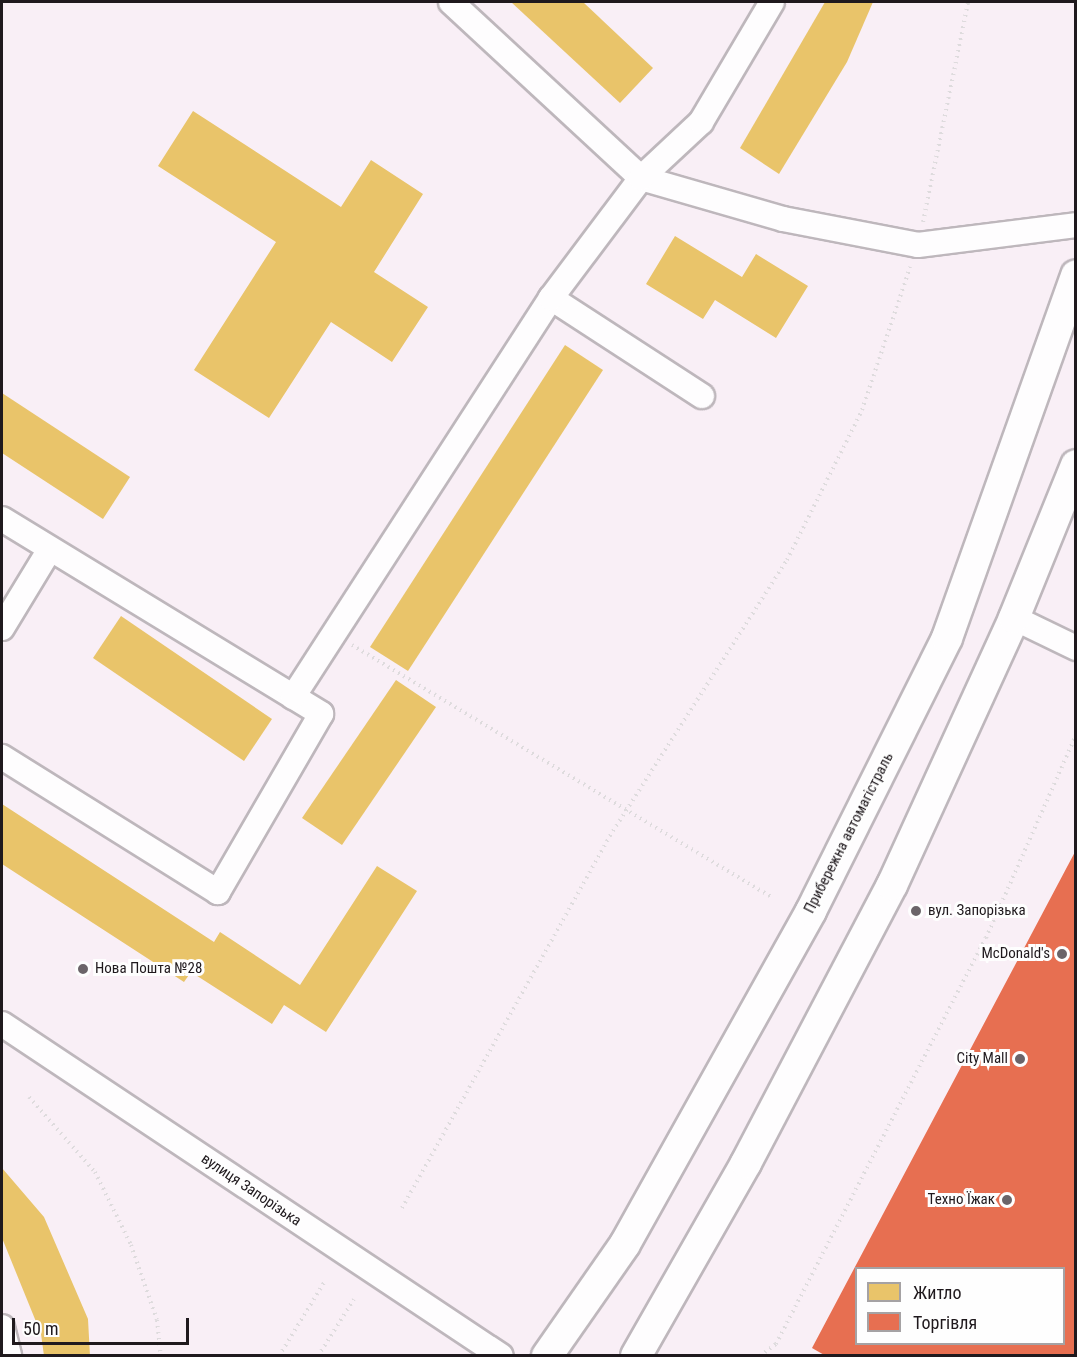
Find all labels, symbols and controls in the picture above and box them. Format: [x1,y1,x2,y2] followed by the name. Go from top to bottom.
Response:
[801,750,897,916] street label: Прибережна автомагістраль
[928,902,1026,920] place label: вул. Запорізька
[909,904,923,918] marker: вул. Запорізька
[981,945,1050,963] place label: McDonald's
[1055,947,1069,961] marker: McDonald's
[95,960,202,978] place label: Нова Пошта №28
[76,962,90,976] marker: Нова Пошта №28
[957,1050,1008,1068] place label: City Mall
[1013,1052,1027,1066] marker: City Mall
[198,1150,304,1230] street label: вулиця Запорізька
[928,1191,995,1209] place label: Техно Їжак
[1000,1193,1014,1207] marker: Техно Їжак
[855,1267,1065,1345] legend
[913,1282,962,1303] text: Житло
[15,1306,192,1344] scale bar
[913,1312,977,1333] text: Торгівля
[23,1318,58,1339] text: 50 m

